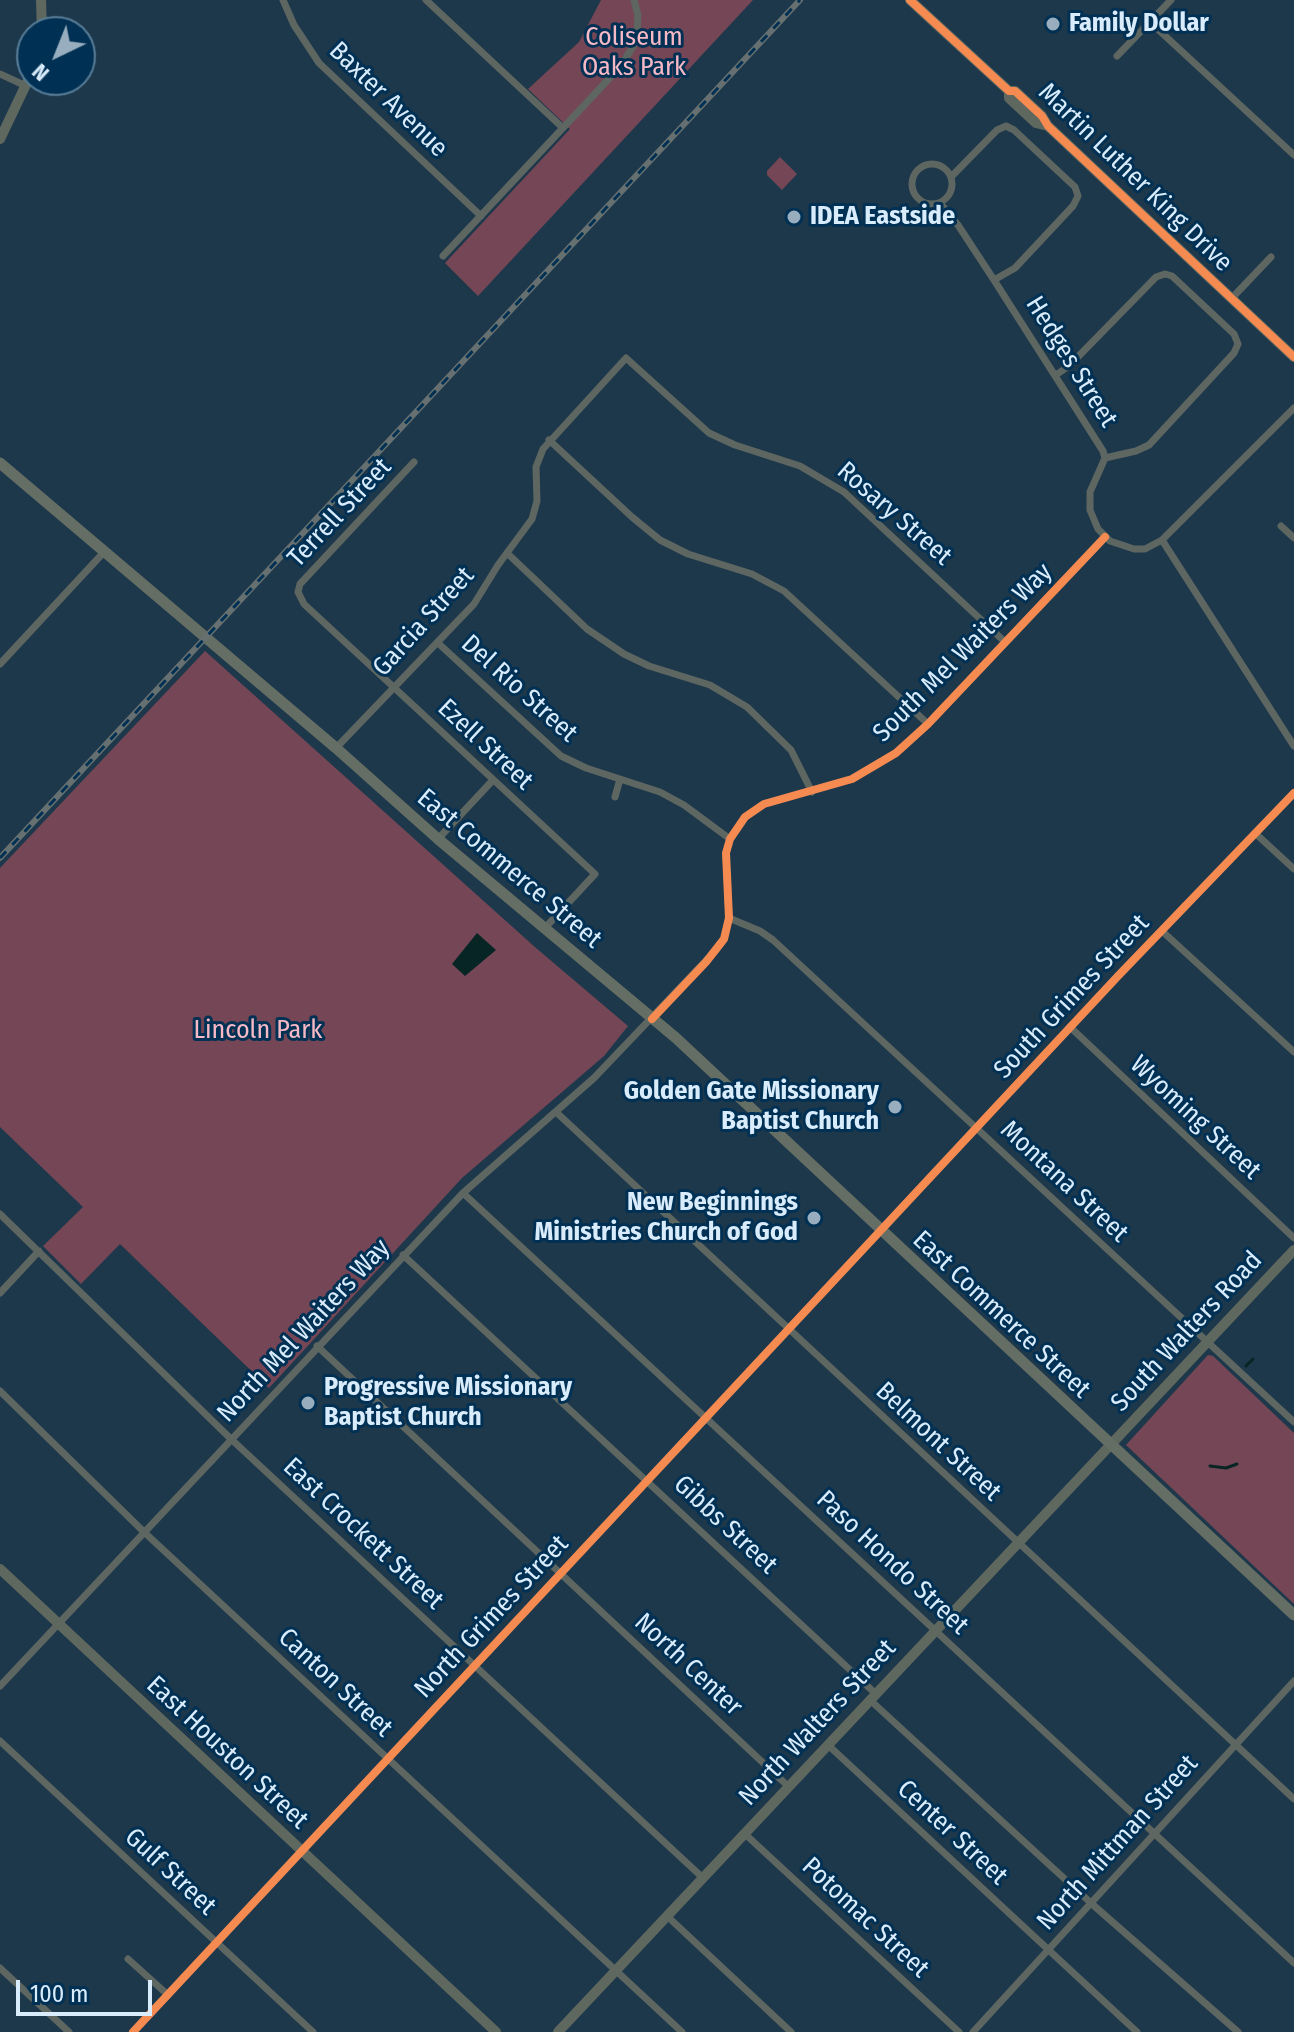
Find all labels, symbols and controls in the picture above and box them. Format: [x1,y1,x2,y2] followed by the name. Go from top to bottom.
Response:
[1069,8,1209,40] place label: Family Dollar
[1044,15,1062,33] marker: Family Dollar
[16,16,96,96] north arrow
[582,22,686,84] park label: Coliseum Oaks Park
[322,36,454,164] street label: Baxter Avenue
[27,58,55,87] text: N
[1032,77,1238,279] street label: Martin Luther King Drive
[810,201,955,233] place label: IDEA Eastside
[785,208,803,226] marker: IDEA Eastside
[1018,291,1124,433] street label: Hedges Street
[282,452,398,574] street label: Terrell Street
[830,456,958,572] street label: Rosary Street
[867,557,1059,749] street label: South Mel Waiters Way
[367,561,481,683] street label: Garcia Street
[455,629,583,749] street label: Del Rio Street
[431,693,539,797] street label: Ezell Street
[410,783,608,955] street label: East Commerce Street
[988,908,1156,1086] street label: South Grimes Street
[194,1015,322,1047] park label: Lincoln Park
[1123,1050,1267,1186] street label: Wyoming Street
[624,1076,879,1138] place label: Golden Gate Missionary Baptist Church
[886,1098,904,1116] marker: Golden Gate Missionary Baptist Church
[994,1115,1134,1249] street label: Montana Street
[535,1187,798,1248] place label: New Beginnings Ministries Church of God
[805,1209,823,1227] marker: New Beginnings Ministries Church of God
[906,1225,1096,1405] street label: East Commerce Street
[211,1233,397,1429] street label: North Mel Waiters Way
[1105,1246,1269,1418] street label: South Walters Road
[324,1372,572,1434] place label: Progressive Missionary Baptist Church
[869,1376,1007,1508] street label: Belmont Street
[299,1394,317,1412] marker: Progressive Missionary Baptist Church
[276,1452,450,1616] street label: East Crockett Street
[667,1469,783,1581] street label: Gibbs Street
[810,1485,974,1641] street label: Paso Hondo Street
[409,1529,575,1705] street label: North Grimes Street
[628,1607,748,1723] street label: North Center
[271,1622,399,1744] street label: Canton Street
[733,1633,903,1813] street label: North Walters Street
[140,1670,314,1836] street label: East Houston Street
[1031,1749,1205,1937] street label: North Mittman Street
[890,1774,1014,1892] street label: Center Street
[118,1822,222,1922] street label: Gulf Street
[795,1851,935,1985] street label: Potomac Street
[20,1964,156,2014] scale bar
[30,1980,88,2008] text: 100 m

